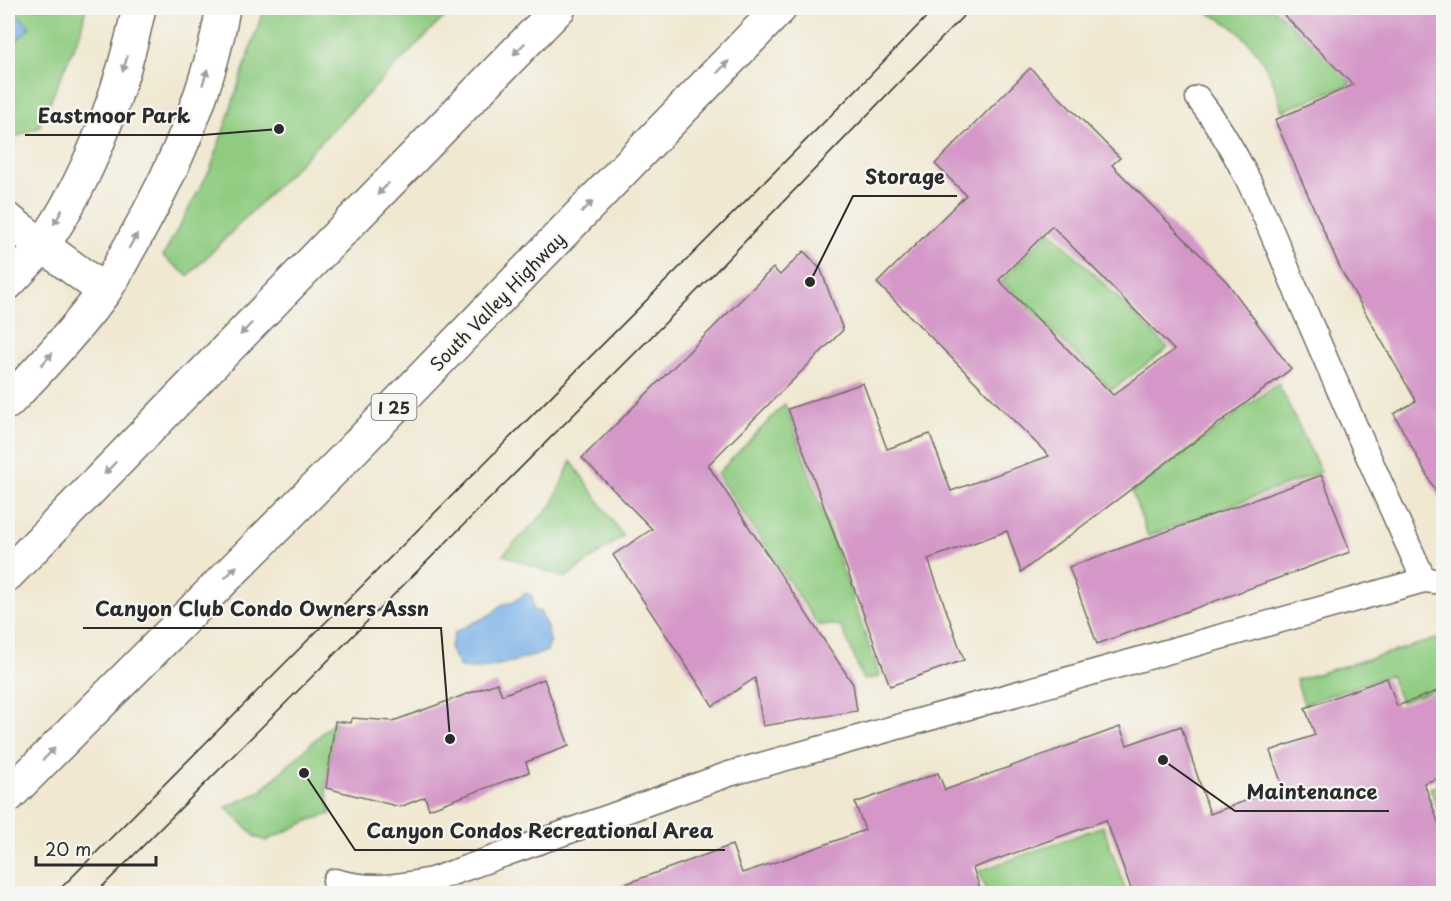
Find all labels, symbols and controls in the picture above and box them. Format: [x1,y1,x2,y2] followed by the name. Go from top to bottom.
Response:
[512,42,526,56] one-way arrow
[120,55,129,73] one-way arrow
[716,59,730,74] one-way arrow
[201,68,211,86] one-way arrow
[25,97,203,135] callout: Eastmoor Park
[38,100,191,130] text: Eastmoor Park
[853,158,957,196] callout: Storage
[865,161,945,191] text: Storage
[376,182,390,196] one-way arrow
[580,200,594,214] one-way arrow
[53,209,63,226] one-way arrow
[423,225,571,377] street label: South Valley Highway
[128,233,139,249] one-way arrow
[240,321,254,335] one-way arrow
[40,352,53,367] one-way arrow
[372,394,416,420] road number: I 25
[104,461,118,475] one-way arrow
[224,565,238,579] one-way arrow
[83,590,441,628] callout: Canyon Club Condo Owners Assn
[95,593,429,623] text: Canyon Club Condo Owners Assn
[41,748,55,762] one-way arrow
[1235,773,1389,811] callout: Maintenance
[1247,776,1377,806] text: Maintenance
[355,812,725,850] callout: Canyon Condos Recreational Area
[366,815,714,845] text: Canyon Condos Recreational Area
[36,829,156,867] scale bar
[45,835,91,862] text: 20 m

